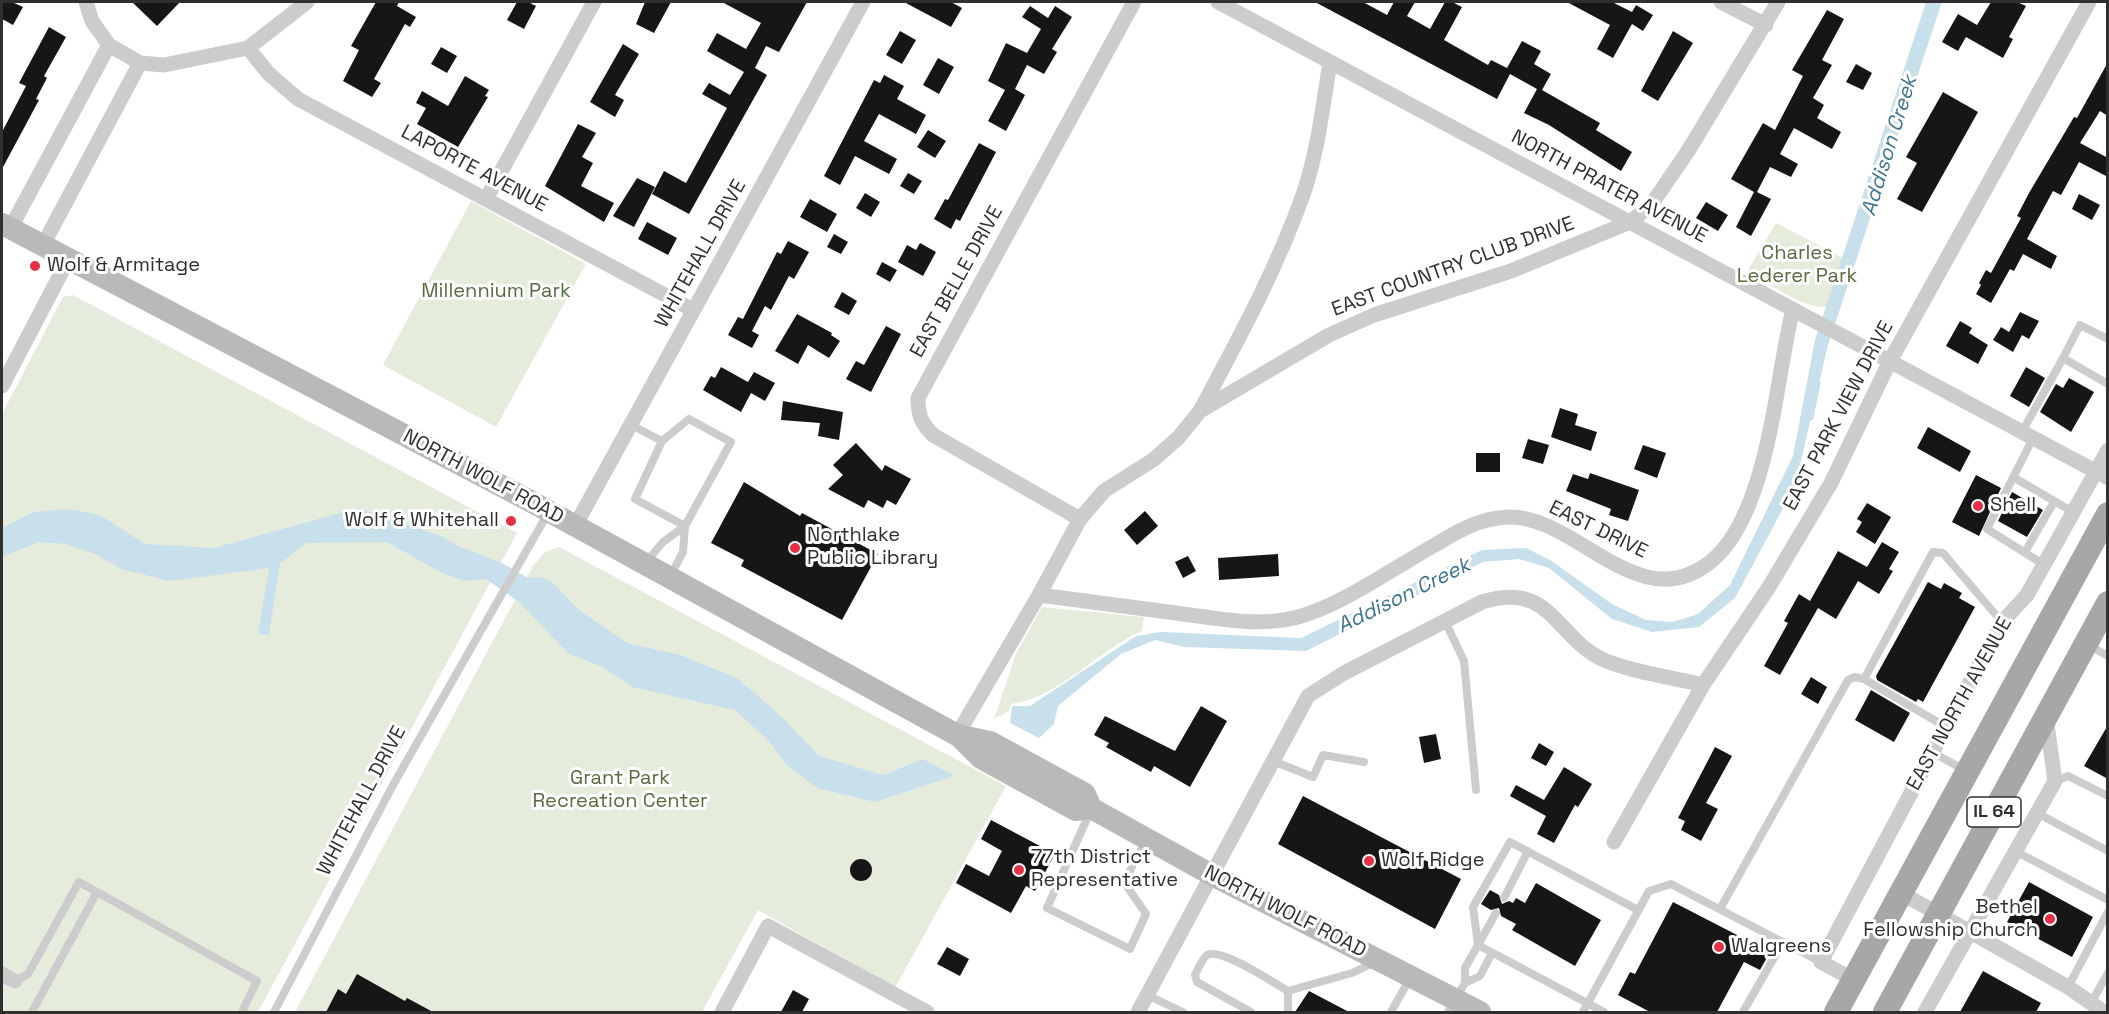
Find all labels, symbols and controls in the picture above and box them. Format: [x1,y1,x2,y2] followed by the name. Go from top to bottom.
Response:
[1857,73,1923,219] water label: Addison Creek
[397,120,551,218] street label: LAPORTE AVENUE
[1507,125,1711,249] street label: NORTH PRATER AVENUE
[650,176,752,332] street label: WHITEHALL DRIVE
[905,202,1009,362] street label: EAST BELLE DRIVE
[1329,212,1577,322] street label: EAST COUNTRY CLUB DRIVE
[1737,242,1857,289] park label: Charles Lederer Park
[47,254,200,278] place label: Wolf & Armitage
[28,259,42,273] marker: Wolf & Armitage
[421,280,571,304] park label: Millennium Park
[1779,317,1899,515] street label: EAST PARK VIEW DRIVE
[399,425,567,529] street label: NORTH WOLF ROAD
[1990,494,2036,518] place label: Shell
[1545,496,1651,564] street label: EAST DRIVE
[1971,499,1985,513] marker: Shell
[344,509,499,533] place label: Wolf & Whitehall
[504,514,518,528] marker: Wolf & Whitehall
[807,524,938,571] place label: Northlake Public Library
[788,541,802,555] marker: Northlake Public Library
[1333,553,1475,639] water label: Addison Creek
[1902,613,2018,795] street label: EAST NORTH AVENUE
[313,722,411,880] street label: WHITEHALL DRIVE
[532,767,708,814] park label: Grant Park Recreation Center
[1967,797,2021,827] road number: IL 64
[1031,846,1178,893] place label: 77th District Representative
[1381,849,1485,873] place label: Wolf Ridge
[1362,854,1376,868] marker: Wolf Ridge
[1200,861,1370,963] street label: NORTH WOLF ROAD
[1012,863,1026,877] marker: 77th District Representative
[1863,896,2038,943] place label: Bethel Fellowship Church
[2043,912,2057,926] marker: Bethel Fellowship Church
[1731,935,1831,959] place label: Walgreens
[1712,940,1726,954] marker: Walgreens

